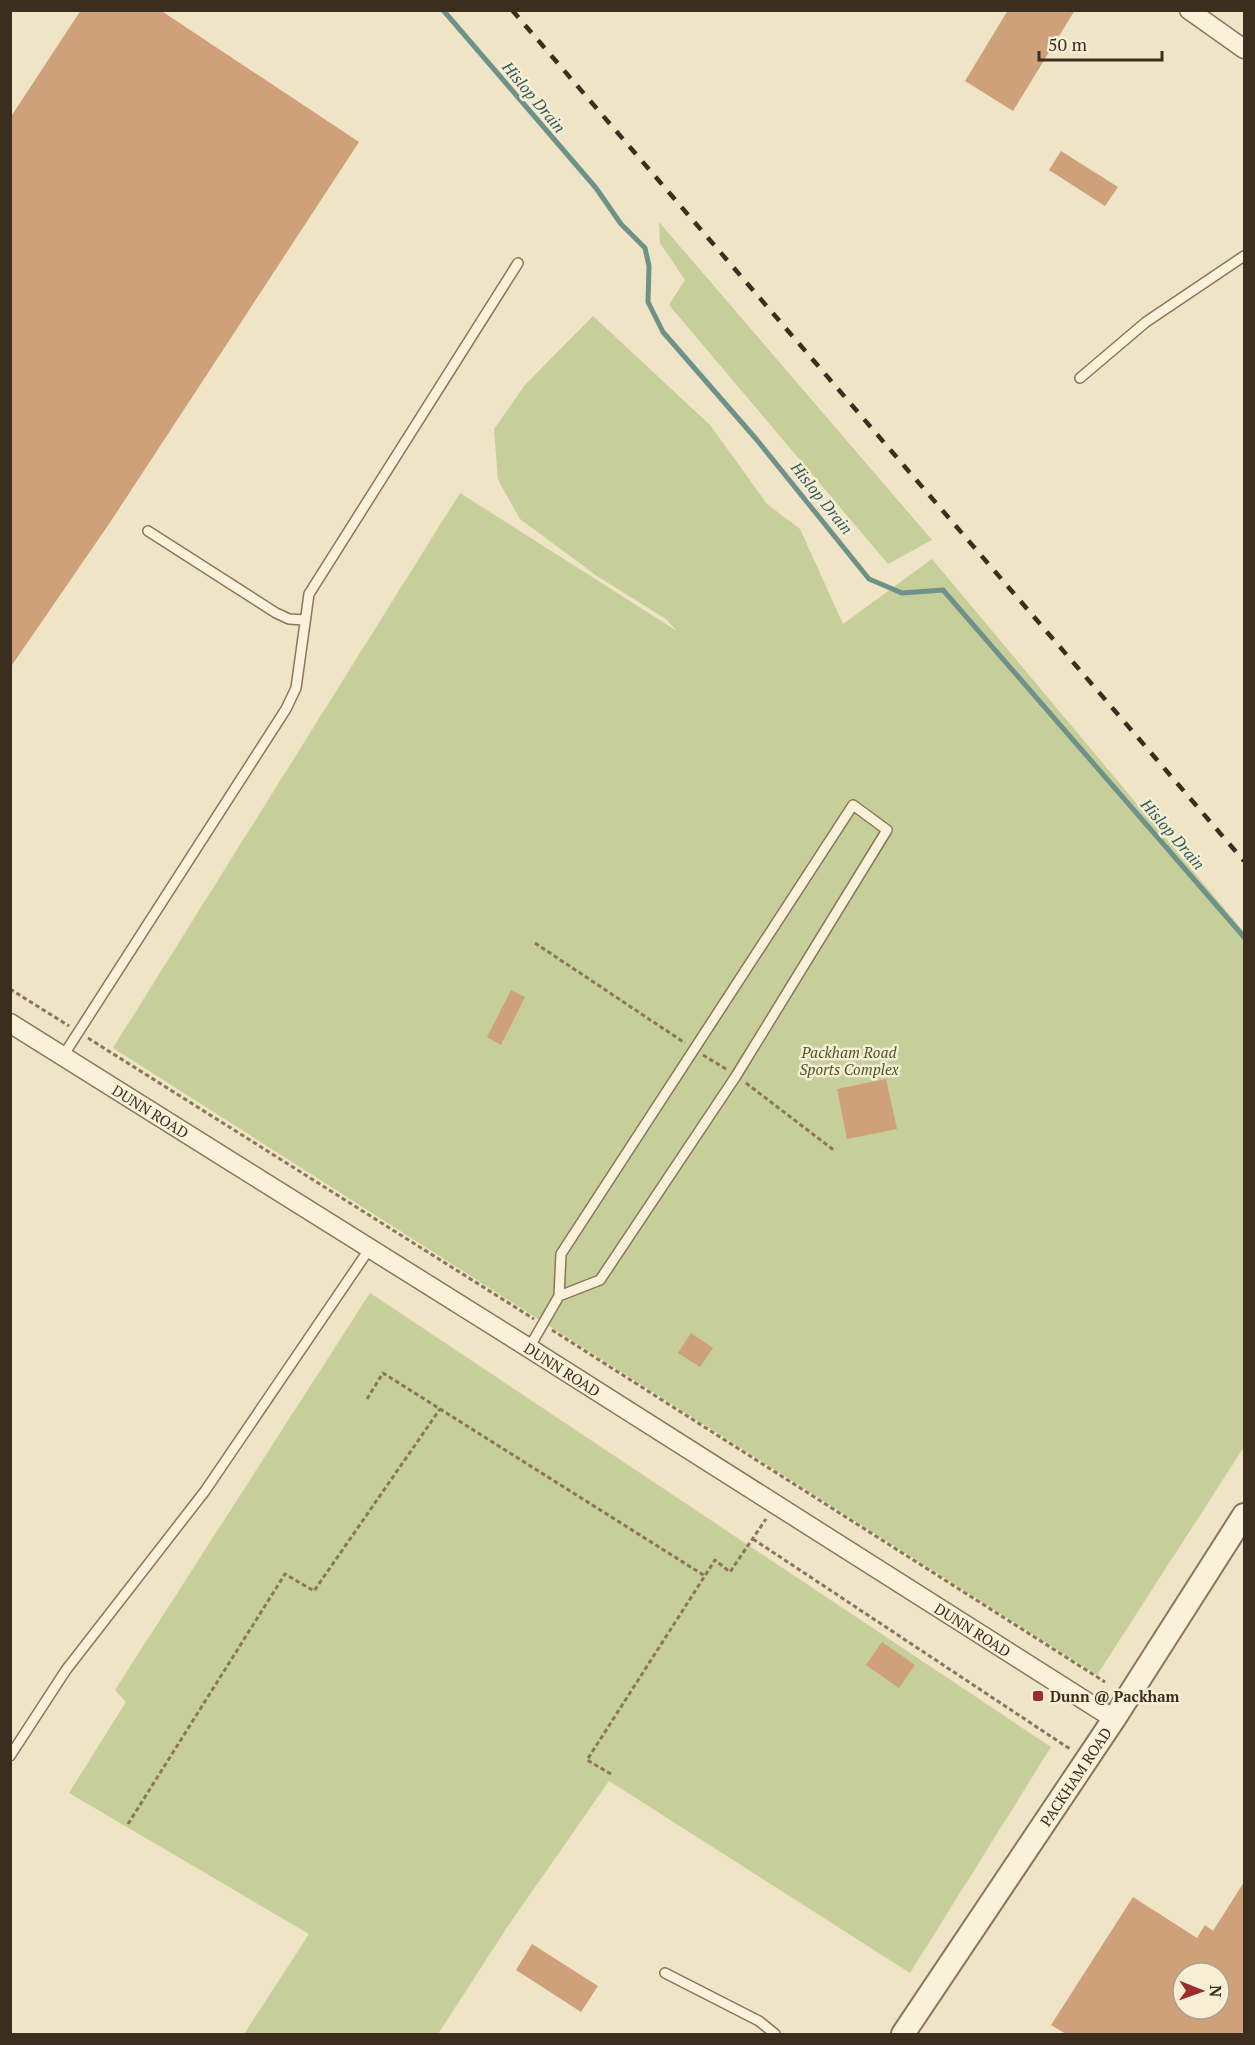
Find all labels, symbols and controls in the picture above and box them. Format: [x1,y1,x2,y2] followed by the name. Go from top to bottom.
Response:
[1039,24,1162,62] scale bar
[1048,32,1088,56] text: 50 m
[497,56,570,137] water label: Hislop Drain
[785,456,858,539] water label: Hislop Drain
[1135,793,1210,874] water label: Hislop Drain
[799,1042,899,1079] park label: Packham Road Sports Complex
[109,1080,193,1143] street label: DUNN ROAD
[521,1338,604,1401] street label: DUNN ROAD
[931,1598,1015,1661] street label: DUNN ROAD
[1050,1686,1180,1706] place label: Dunn @ Packham
[1031,1689,1045,1703] marker: Dunn @ Packham
[1035,1723,1116,1830] street label: PACKHAM ROAD
[1171,1961,1231,2021] north arrow
[1205,1985,1227,1998] text: N

